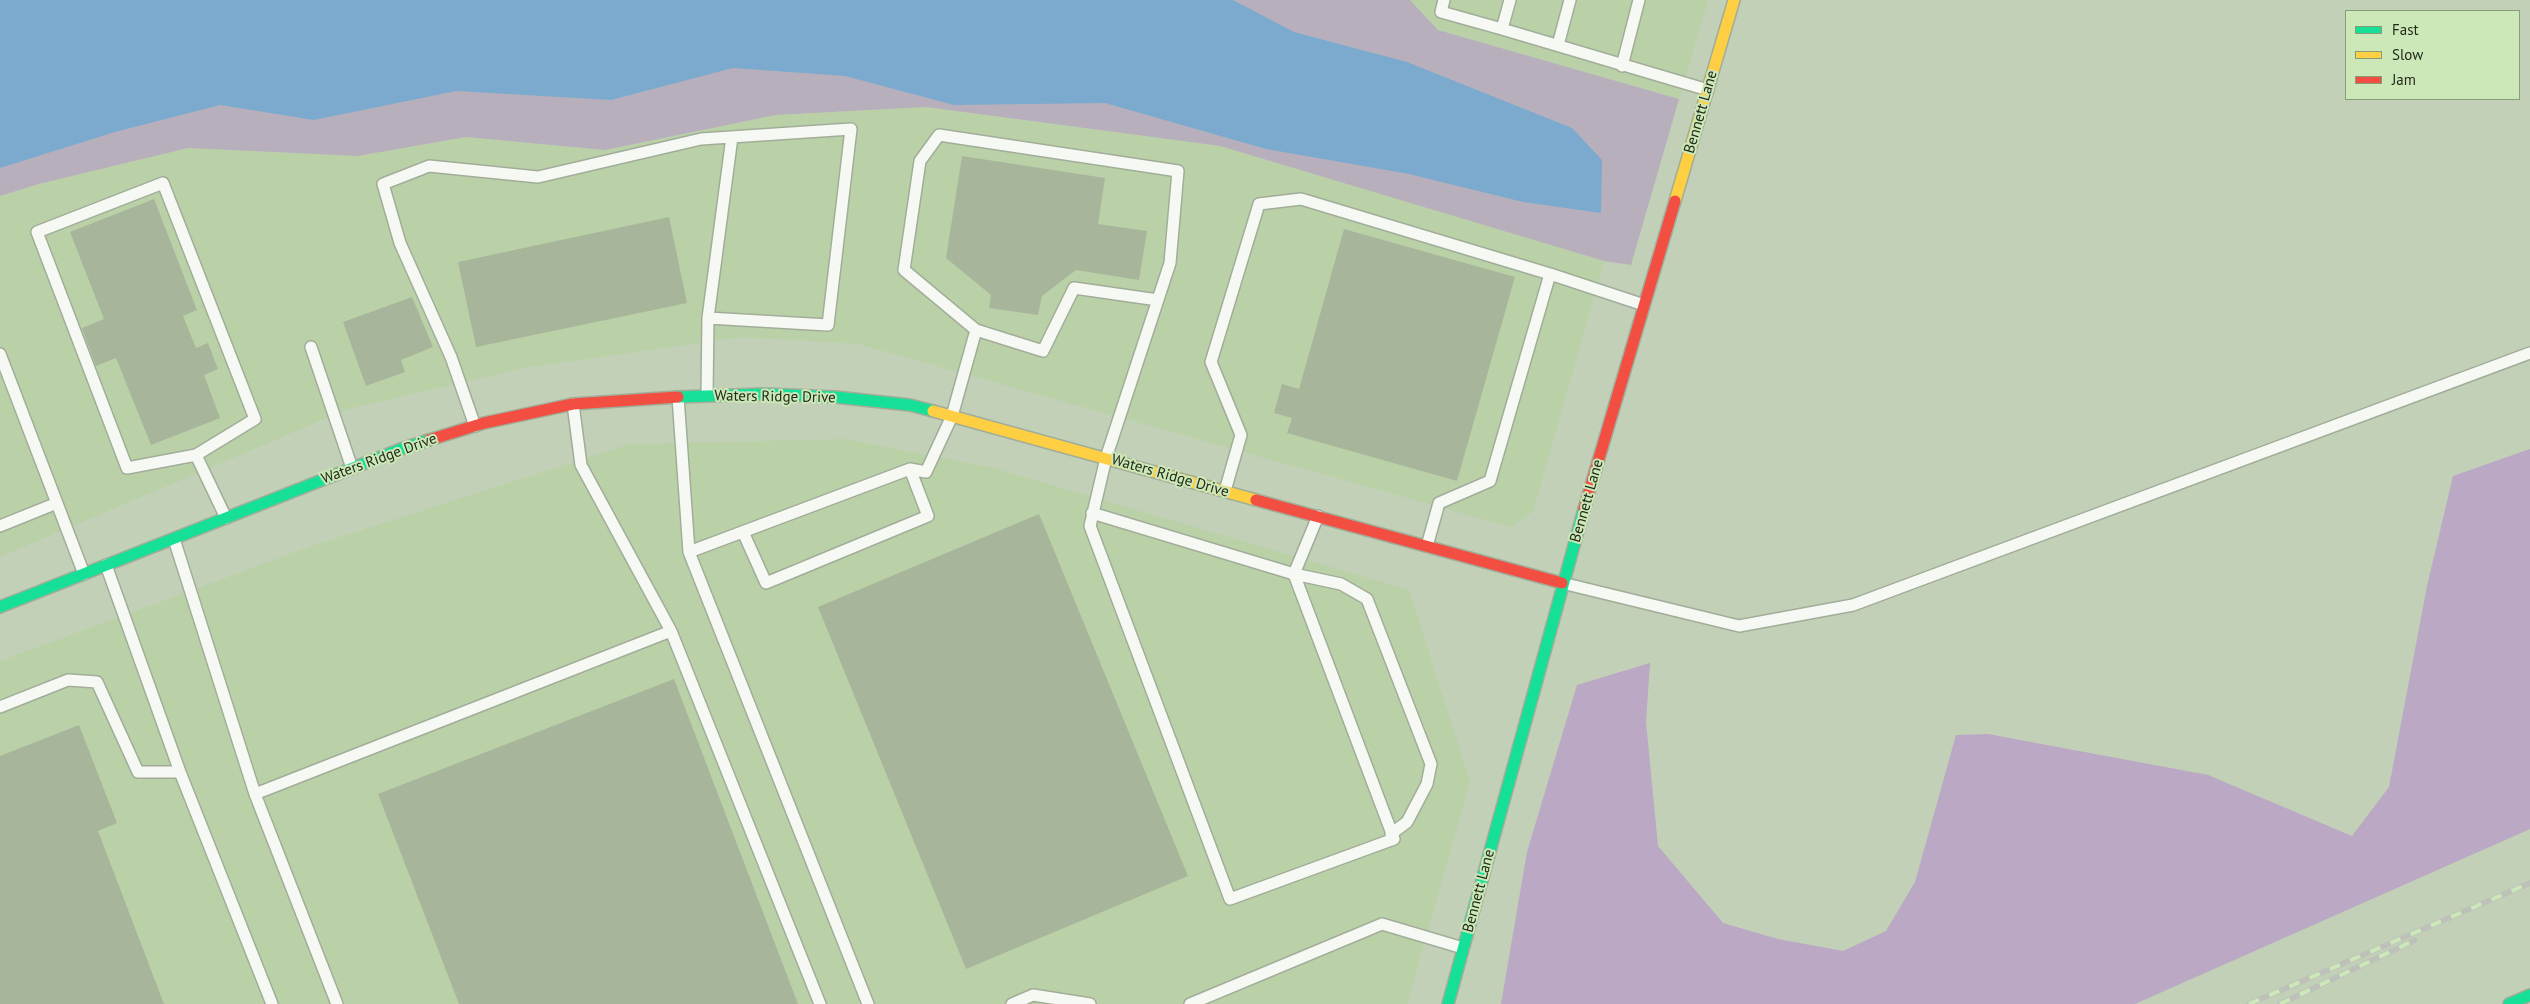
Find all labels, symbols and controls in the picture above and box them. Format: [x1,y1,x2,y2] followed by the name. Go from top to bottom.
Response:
[2345,10,2520,100] legend
[2392,20,2419,39] text: Fast
[2392,45,2423,64] text: Slow
[1681,69,1721,155] street label: Bennett Lane
[2392,70,2416,89] text: Jam
[714,387,836,407] street label: Waters Ridge Drive
[319,430,439,488] street label: Waters Ridge Drive
[1109,451,1231,501] street label: Waters Ridge Drive
[1567,458,1607,544] street label: Bennett Lane
[1459,847,1499,935] street label: Bennett Lane

